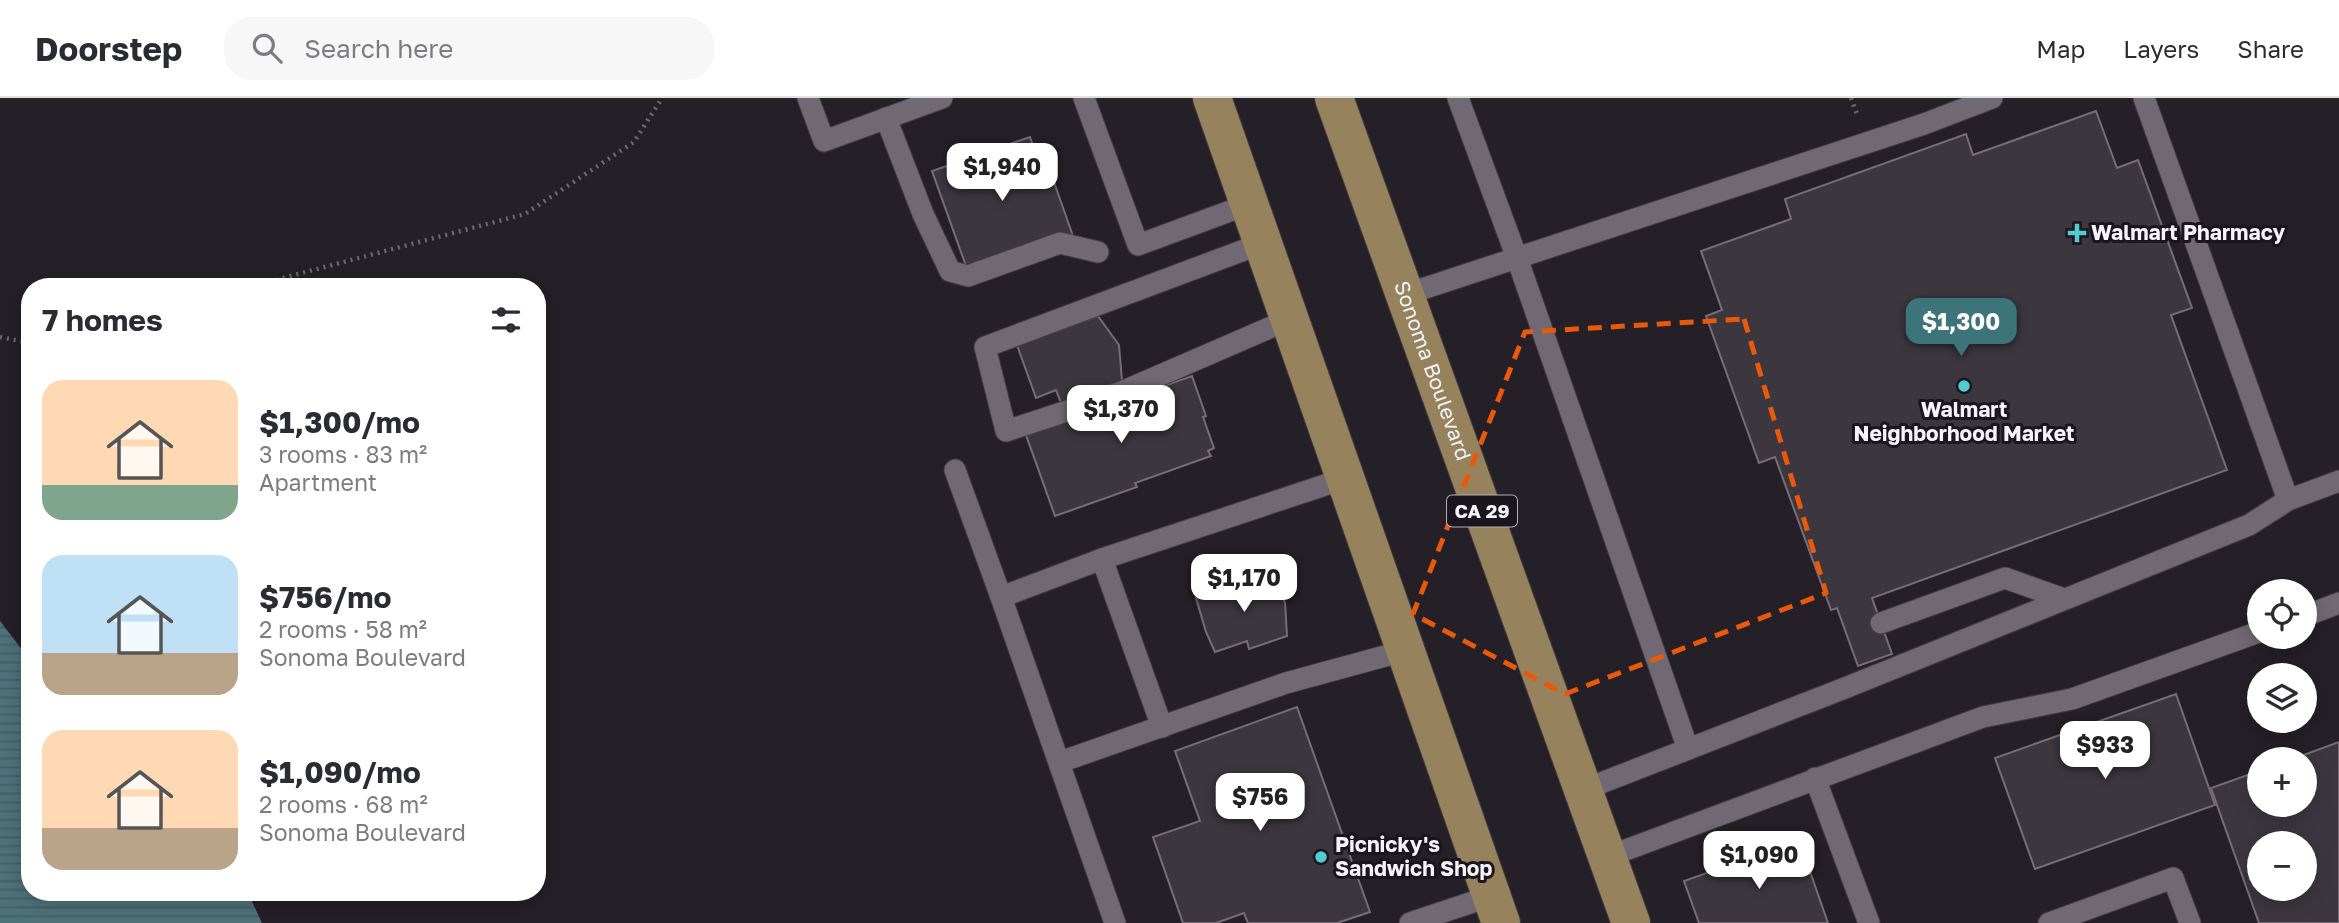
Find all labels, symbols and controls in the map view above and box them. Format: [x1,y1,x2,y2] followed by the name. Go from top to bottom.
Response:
[224,17,714,80] search box
[35,29,182,68] text: Doorstep
[248,29,286,67] icon: search
[304,33,453,64] text: Search here
[2036,34,2085,63] text: Map
[2123,34,2199,63] text: Layers
[2237,34,2304,63] text: Share
[945,144,1059,203] pin: $1,940
[963,152,1041,180] text: $1,940
[2091,219,2285,245] place label: Walmart Pharmacy
[2069,225,2085,241] marker: Walmart Pharmacy
[1389,277,1477,464] street label: Sonoma Boulevard
[1904,299,2018,358] pin: $1,300
[487,301,525,339] icon: filters
[42,302,163,338] text: 7 homes
[1922,307,2000,335] text: $1,300
[1956,378,1972,394] marker: Walmart Neighborhood Market
[1064,386,1178,445] pin: $1,370
[1083,394,1159,422] text: $1,370
[1853,396,2075,446] place label: Walmart Neighborhood Market
[259,404,420,440] text: $1,300/mo
[98,408,182,492] icon: home
[259,440,427,468] text: 3 rooms · 83 m²
[259,468,377,496] text: Apartment
[1447,496,1517,526] road number: CA 29
[1187,554,1301,614] pin: $1,170
[1207,563,1281,591] text: $1,170
[259,579,391,615] text: $756/mo
[2247,579,2317,901] map controls
[2247,579,2317,649] button: locate
[98,583,182,667] icon: home
[259,615,427,643] text: 2 rooms · 58 m²
[259,643,466,671] text: Sonoma Boulevard
[2247,663,2317,733] button: layers
[2064,722,2146,781] pin: $933
[2076,730,2134,758] text: $933
[2247,747,2317,817] button: +
[259,754,421,790] text: $1,090/mo
[98,758,182,842] icon: home
[1219,774,1301,833] pin: $756
[1232,782,1288,810] text: $756
[259,790,428,818] text: 2 rooms · 68 m²
[259,818,466,846] text: Sonoma Boulevard
[1335,831,1492,881] place label: Picnicky's Sandwich Shop
[2247,831,2317,901] button: −
[1702,832,1816,891] pin: $1,090
[1719,840,1799,868] text: $1,090
[1313,849,1329,865] marker: Picnicky's Sandwich Shop

